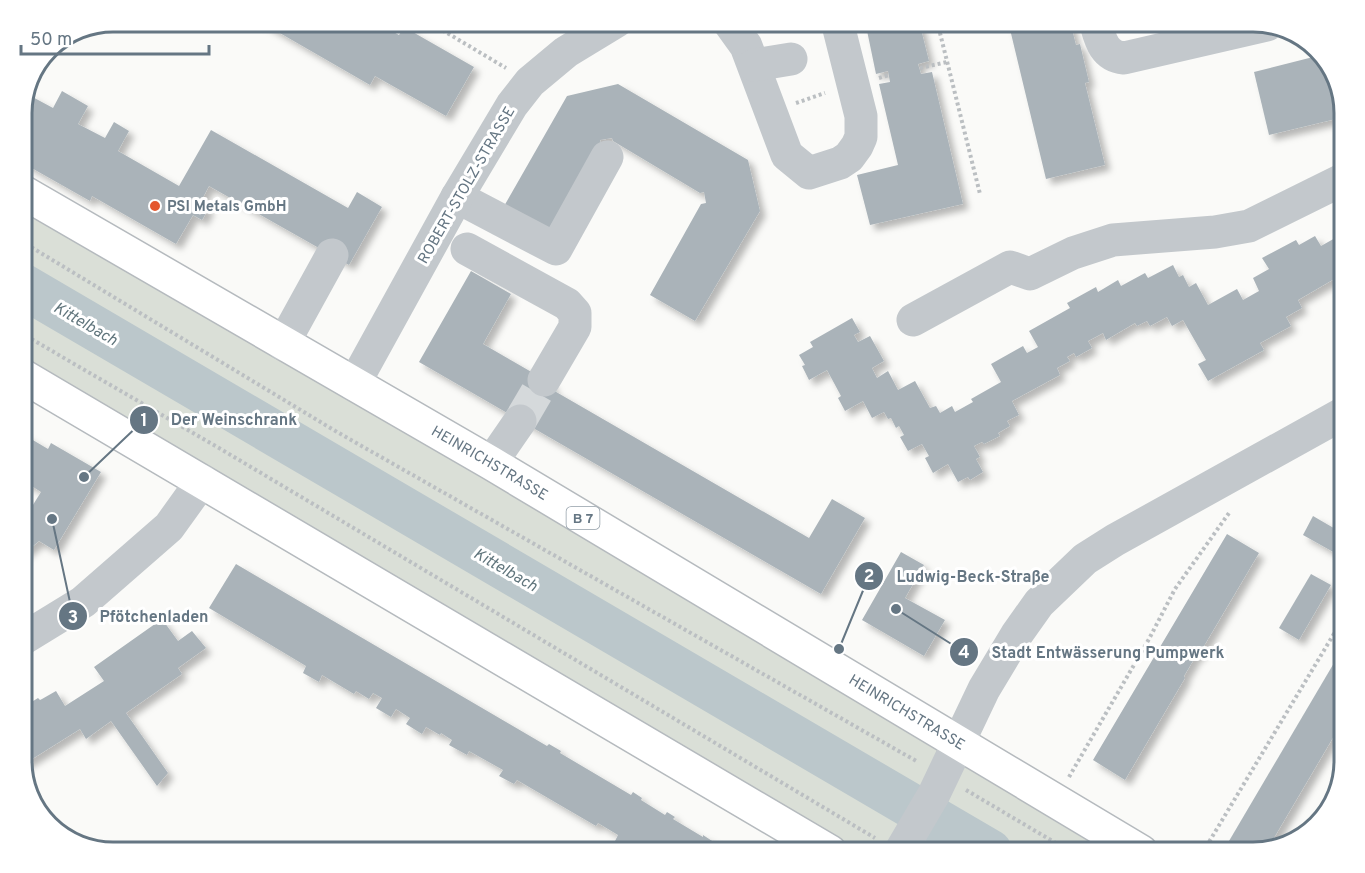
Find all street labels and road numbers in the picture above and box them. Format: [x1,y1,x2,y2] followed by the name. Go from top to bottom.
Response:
[414,104,520,268] street label: ROBERT-STOLZ-STRASSE
[427,422,551,506] street label: HEINRICHSTRASSE
[566,507,600,529] road number: B 7
[845,671,968,755] street label: HEINRICHSTRASSE

